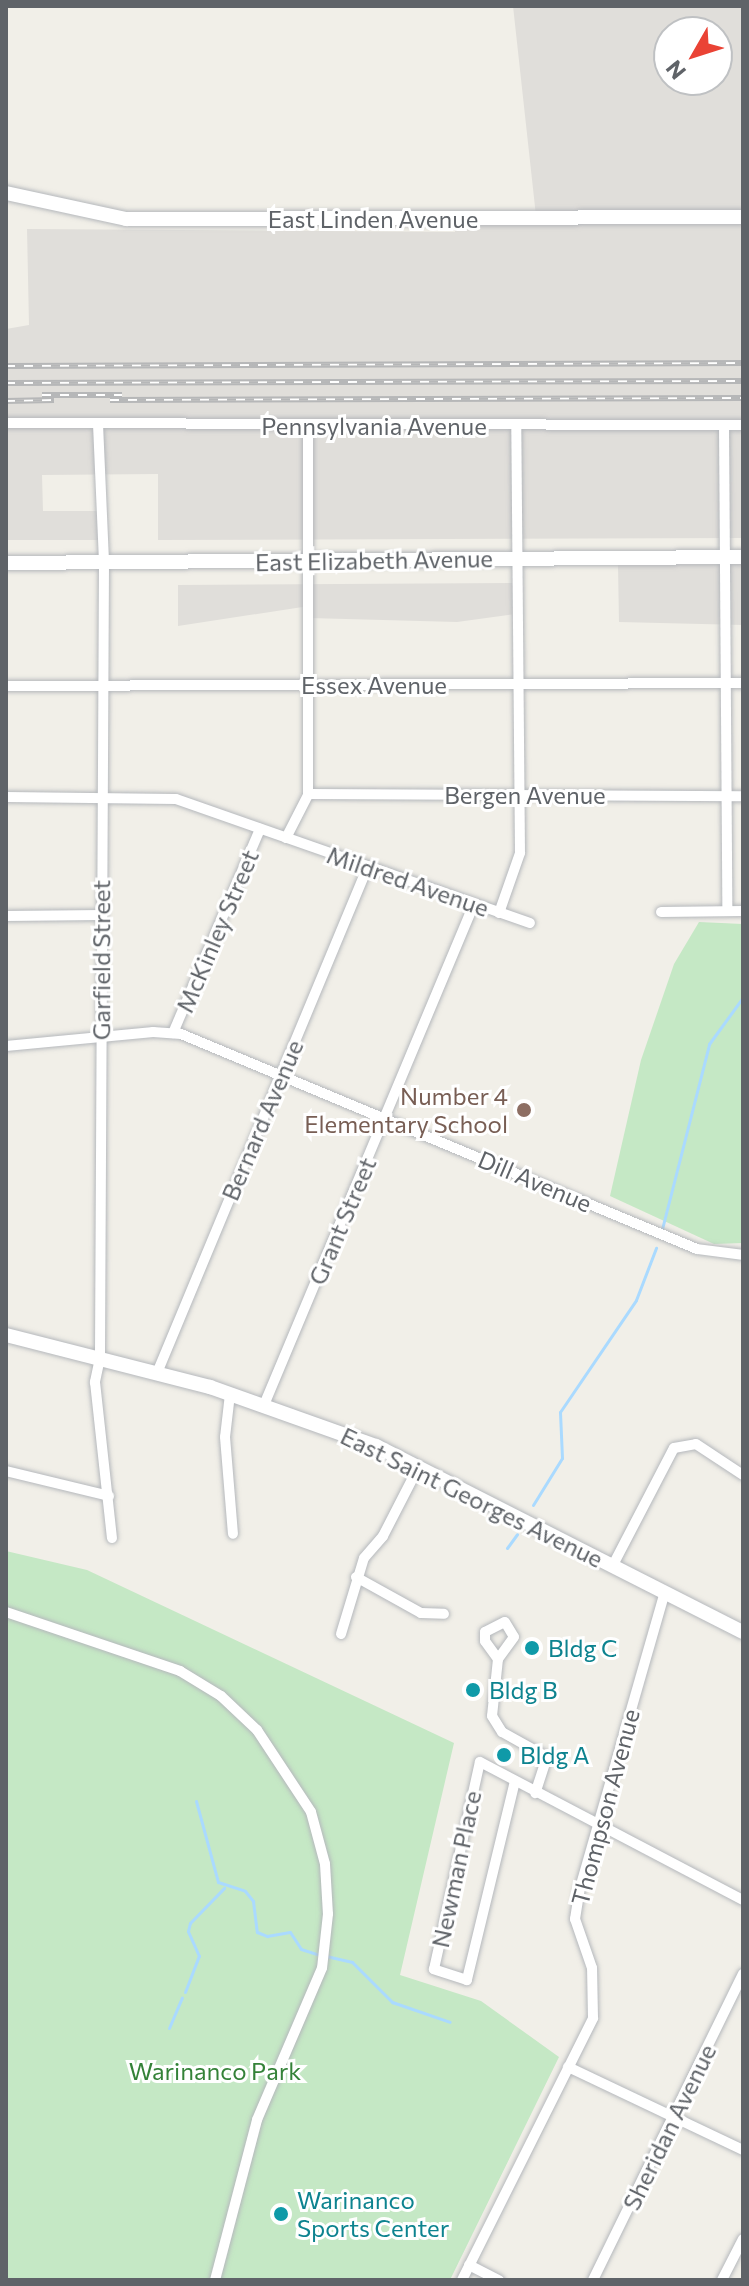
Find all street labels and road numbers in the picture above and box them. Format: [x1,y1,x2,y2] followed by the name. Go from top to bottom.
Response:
[268,205,478,233] street label: East Linden Avenue
[261,412,487,440] street label: Pennsylvania Avenue
[255,544,493,576] street label: East Elizabeth Avenue
[301,671,447,699] street label: Essex Avenue
[444,781,606,809] street label: Bergen Avenue
[323,840,493,922] street label: Mildred Avenue
[170,845,264,1017] street label: McKinley Street
[87,880,115,1040] street label: Garfield Street
[215,1035,309,1205] street label: Bernard Avenue
[474,1144,596,1218] street label: Dill Avenue
[302,1153,382,1289] street label: Grant Street
[336,1421,608,1573] street label: East Saint Georges Avenue
[565,1706,645,1908] street label: Thompson Avenue
[425,1788,487,1950] street label: Newman Place
[616,2039,722,2215] street label: Sheridan Avenue

